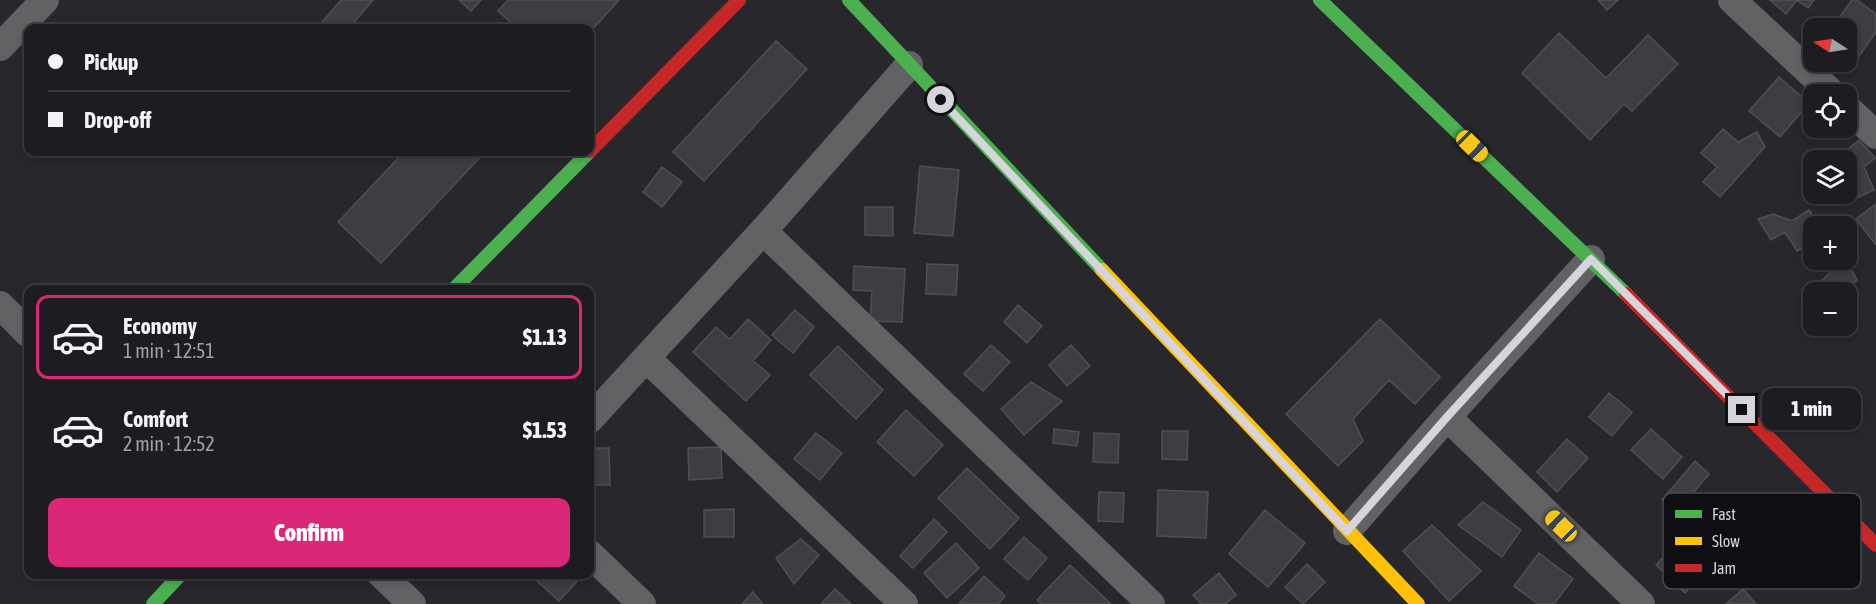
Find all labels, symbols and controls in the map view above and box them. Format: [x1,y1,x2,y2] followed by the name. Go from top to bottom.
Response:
[1803,18,1857,72] north arrow
[1803,18,1857,336] map controls
[84,49,139,75] text: Pickup
[1803,84,1857,138] button: locate
[927,86,954,113] route start
[84,107,151,133] text: Drop-off
[1453,127,1491,165] car
[1803,150,1857,204] button: layers
[1803,216,1857,270] button: +
[1803,282,1857,336] button: −
[51,310,105,364] icon: car
[123,313,197,339] text: Economy
[523,324,567,350] text: $1.13
[123,339,215,362] text: 1 min · 12:51
[1763,389,1862,431] callout: 1 min
[1728,396,1755,423] route end
[1791,397,1832,420] text: 1 min
[51,403,105,457] icon: car
[123,406,188,432] text: Comfort
[523,417,567,443] text: $1.53
[123,432,215,455] text: 2 min · 12:52
[1663,493,1861,589] legend
[48,498,570,567] button: Confirm
[1712,505,1736,523] text: Fast
[1542,507,1580,545] car
[1712,532,1740,550] text: Slow
[1712,559,1736,577] text: Jam

